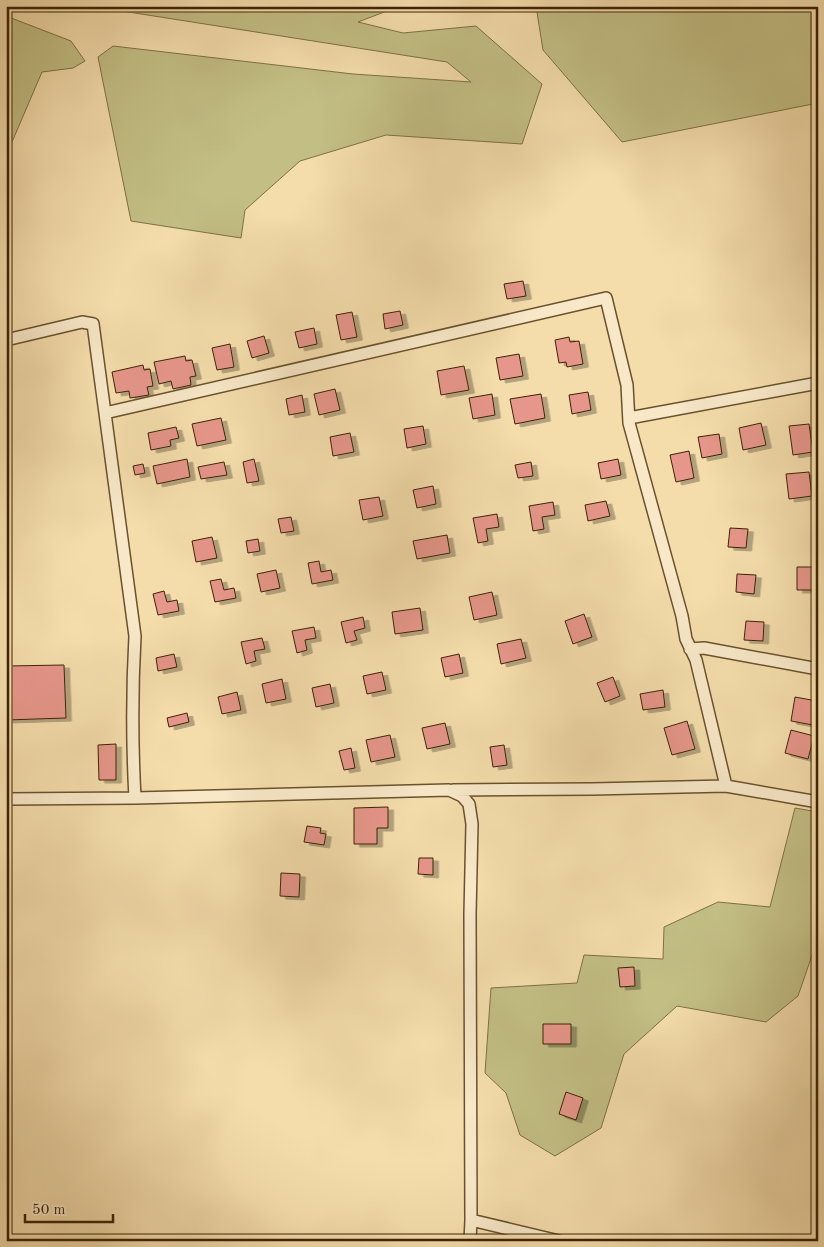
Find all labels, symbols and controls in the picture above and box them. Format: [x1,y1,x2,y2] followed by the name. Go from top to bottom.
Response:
[25,1192,112,1224] scale bar
[32,1203,66,1218] text: 50 m

